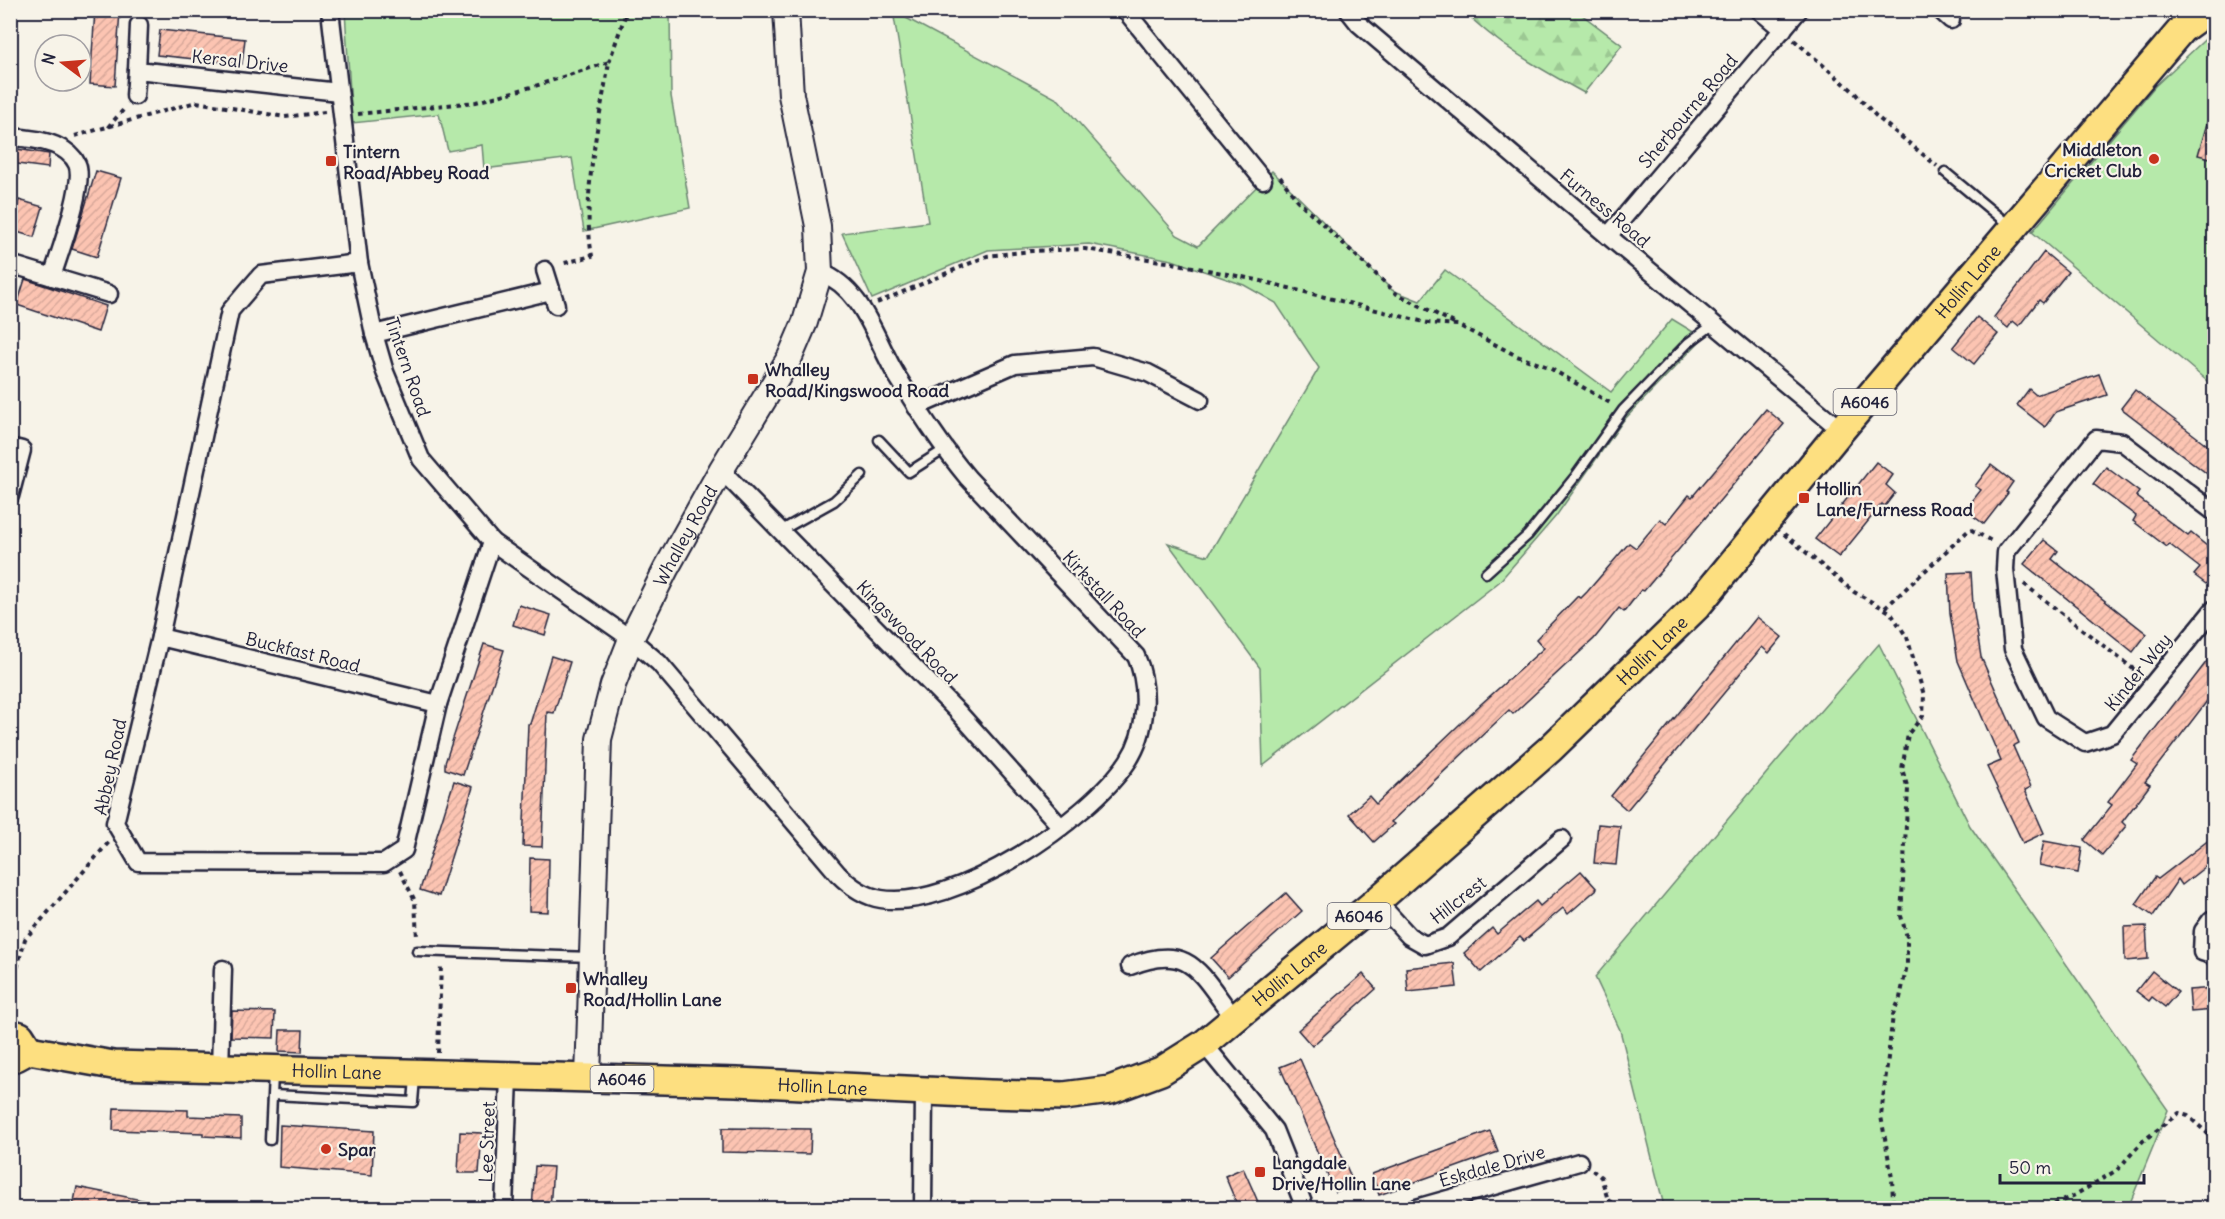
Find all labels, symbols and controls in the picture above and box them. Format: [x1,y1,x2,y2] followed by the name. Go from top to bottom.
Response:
[33,33,93,93] north arrow
[191,44,289,78] street label: Kersal Drive
[1634,49,1743,173] street label: Sherbourne Road
[37,51,60,67] text: N
[2044,138,2143,182] place label: Middleton Cricket Club
[343,140,490,184] place label: Tintern Road/Abbey Road
[2147,152,2161,166] marker: Middleton Cricket Club
[324,154,338,168] marker: Tintern Road/Abbey Road
[1555,164,1655,253] street label: Furness Road
[1930,239,2006,323] street label: Hollin Lane
[380,314,436,420] street label: Tintern Road
[765,358,949,402] place label: Whalley Road/Kingswood Road
[746,372,760,386] marker: Whalley Road/Kingswood Road
[1834,389,1896,415] road number: A6046
[1816,477,1973,521] place label: Hollin Lane/Furness Road
[648,481,722,590] street label: Whalley Road
[1797,491,1811,505] marker: Hollin Lane/Furness Road
[1058,546,1150,643] street label: Kirkstall Road
[852,575,963,689] street label: Kingswood Road
[1611,610,1692,690] street label: Hollin Lane
[243,627,363,677] street label: Buckfast Road
[2100,628,2176,716] street label: Kinder Way
[89,716,132,817] street label: Abbey Road
[1425,871,1491,929] street label: Hillcrest
[1328,903,1390,929] road number: A6046
[1247,936,1331,1011] street label: Hollin Lane
[583,967,722,1011] place label: Whalley Road/Hollin Lane
[564,981,578,995] marker: Whalley Road/Hollin Lane
[291,1058,382,1084] street label: Hollin Lane
[590,1066,654,1092] road number: A6046
[777,1072,868,1100] street label: Hollin Lane
[474,1101,500,1183] street label: Lee Street
[338,1138,377,1161] place label: Spar
[1436,1140,1548,1192] street label: Eskdale Drive
[319,1142,333,1156] marker: Spar
[2000,1147,2144,1185] scale bar
[1272,1151,1411,1195] place label: Langdale Drive/Hollin Lane
[2009,1156,2051,1179] text: 50 m
[1253,1165,1267,1179] marker: Langdale Drive/Hollin Lane

